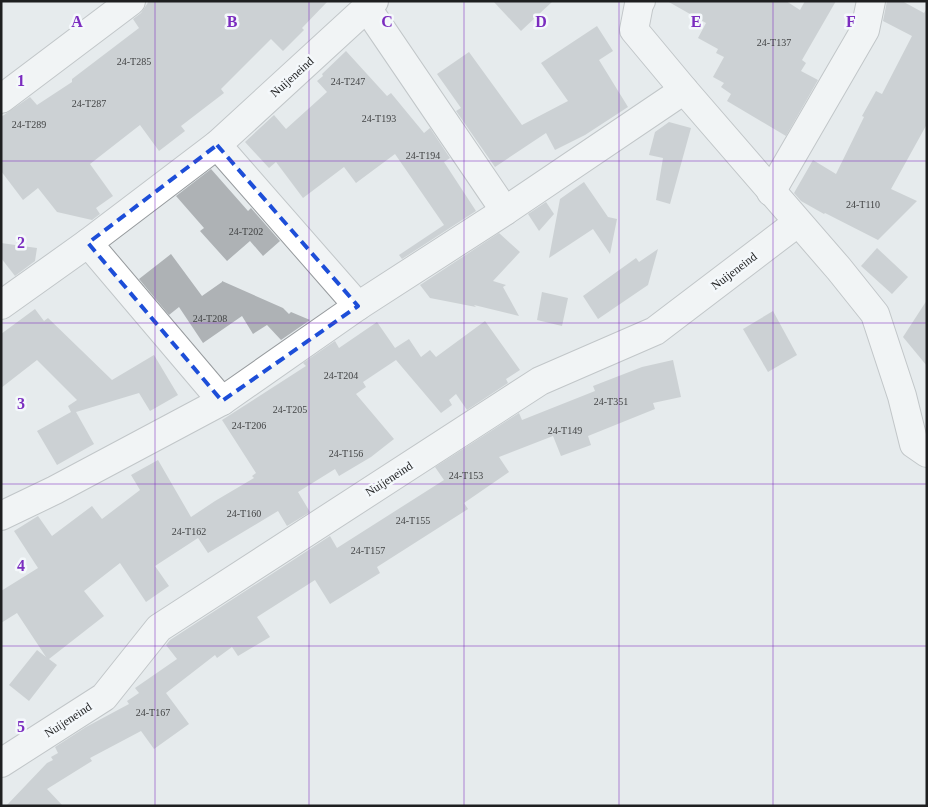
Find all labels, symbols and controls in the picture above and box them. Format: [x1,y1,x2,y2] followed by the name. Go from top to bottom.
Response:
[71,13,83,30] text: A
[227,13,238,30] text: B
[381,13,393,30] text: C
[535,13,547,30] text: D
[691,13,701,30] text: E
[846,13,856,30] text: F
[757,37,791,48] house number: 24-T137
[268,54,316,100] street label: Nuijeneind
[117,56,151,67] house number: 24-T285
[17,72,25,89] text: 1
[331,76,365,87] house number: 24-T247
[72,98,106,109] house number: 24-T287
[362,113,396,124] house number: 24-T193
[12,119,46,130] house number: 24-T289
[406,150,440,161] house number: 24-T194
[846,199,880,210] house number: 24-T110
[229,226,263,237] house number: 24-T202
[17,234,25,251] text: 2
[708,249,760,293] street label: Nuijeneind
[193,313,227,324] house number: 24-T208
[324,370,358,381] house number: 24-T204
[17,395,25,412] text: 3
[594,396,628,407] house number: 24-T351
[273,404,307,415] house number: 24-T205
[232,420,266,431] house number: 24-T206
[548,425,582,436] house number: 24-T149
[329,448,363,459] house number: 24-T156
[363,459,415,499] street label: Nuijeneind
[449,470,483,481] house number: 24-T153
[227,508,261,519] house number: 24-T160
[396,515,430,526] house number: 24-T155
[172,526,206,537] house number: 24-T162
[351,545,385,556] house number: 24-T157
[17,557,25,574] text: 4
[42,700,94,740] street label: Nuijeneind
[136,707,170,718] house number: 24-T167
[17,718,25,735] text: 5

